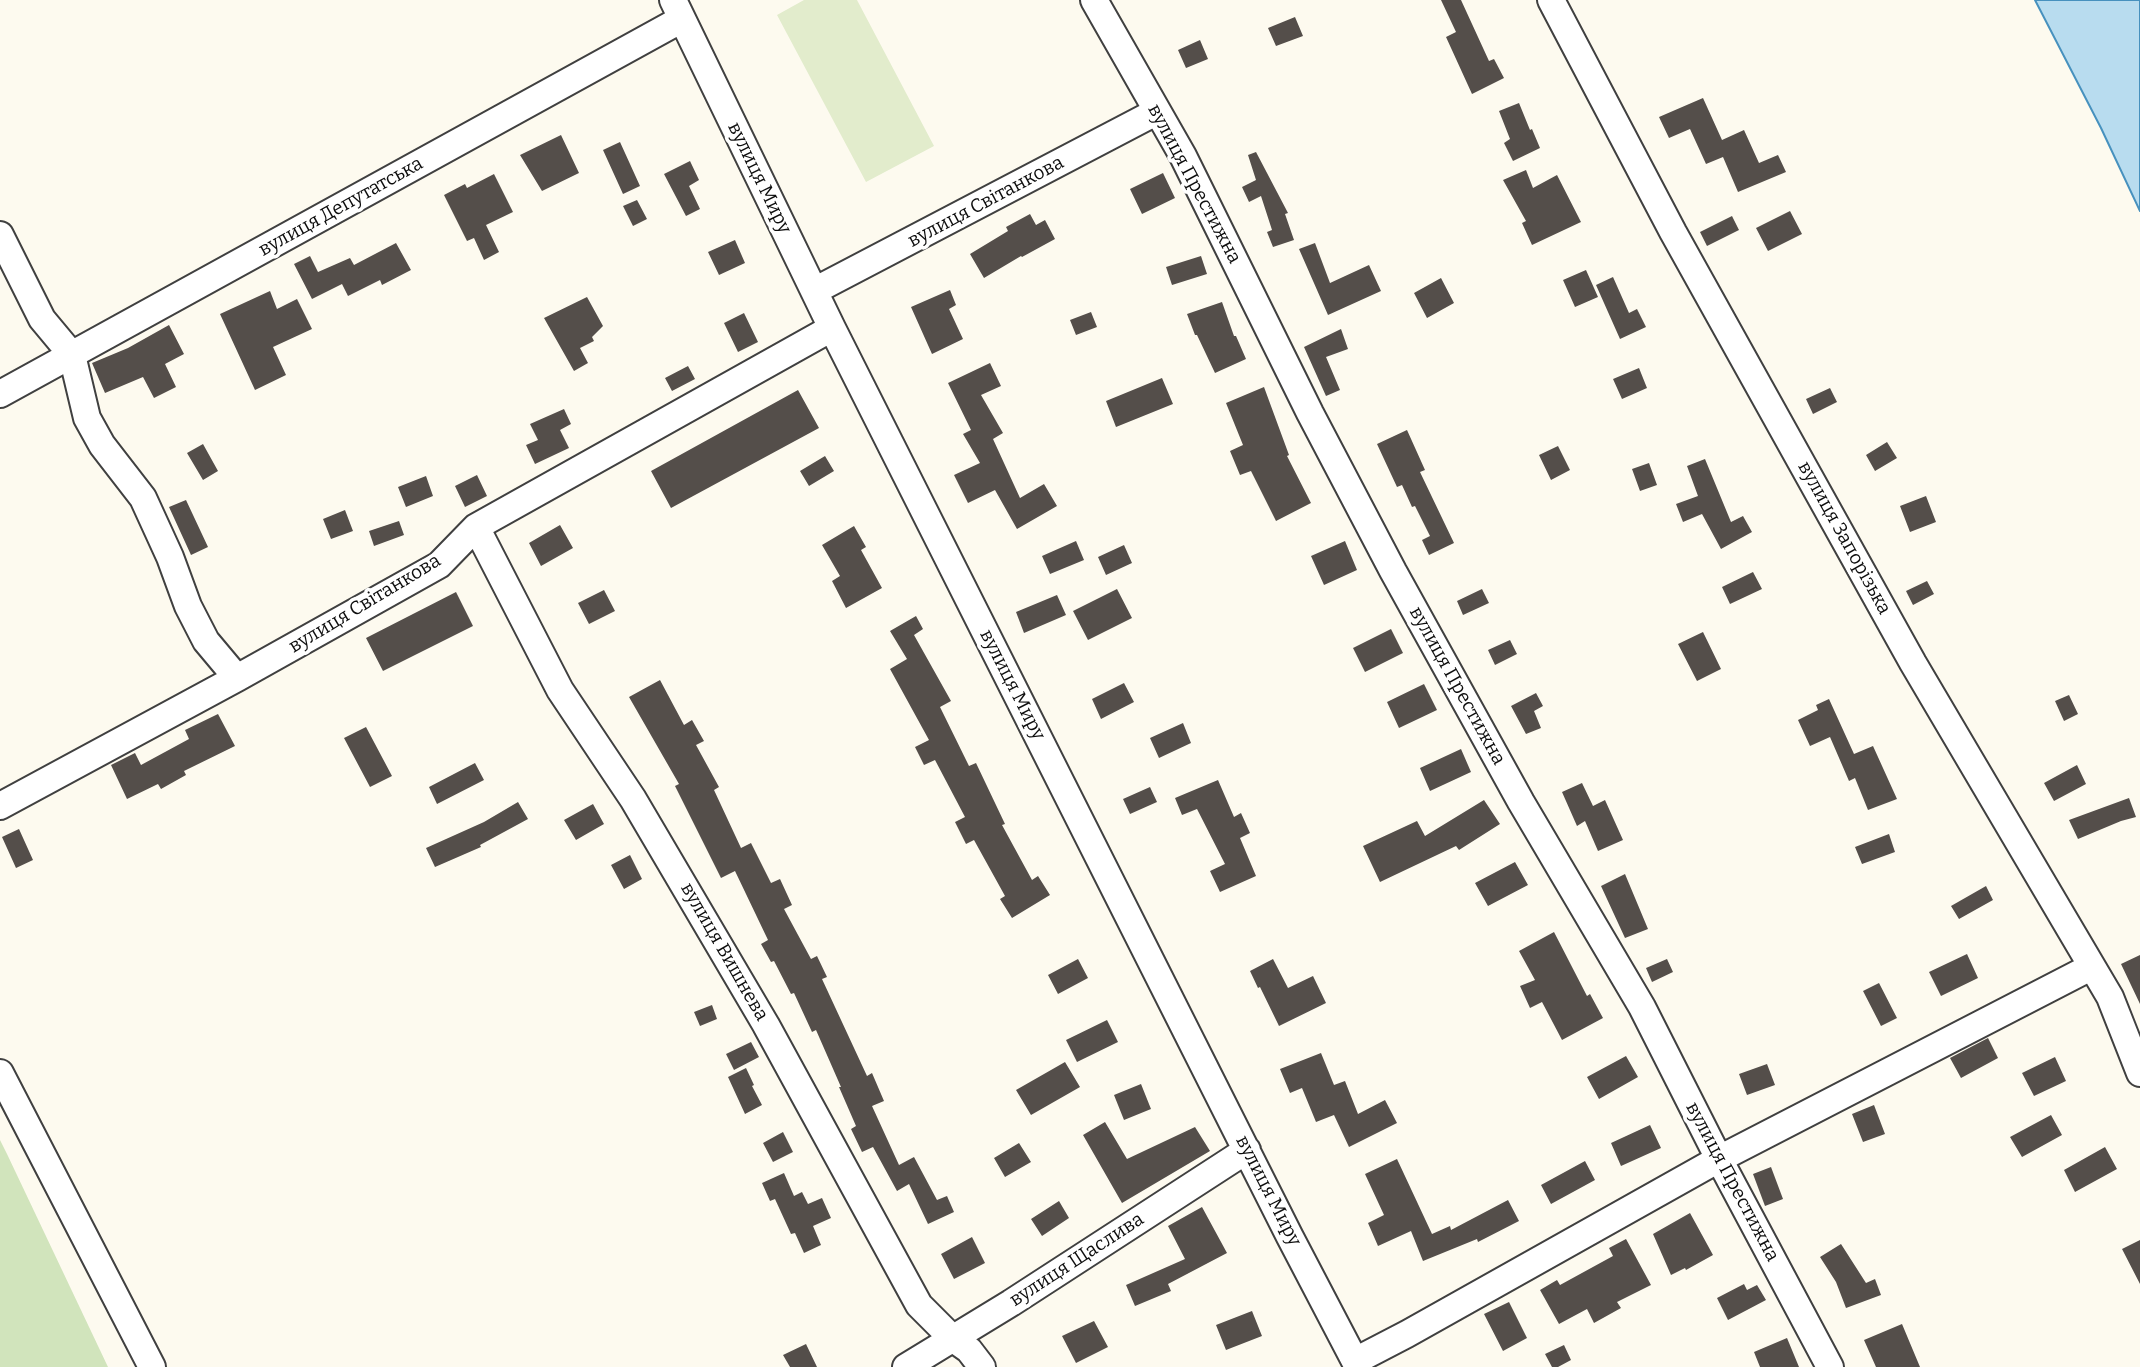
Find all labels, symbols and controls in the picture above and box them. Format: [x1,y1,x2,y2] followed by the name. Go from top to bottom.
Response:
[1142,100,1246,268] street label: вулиця Престижна
[722,119,796,237] street label: вулиця Миру
[904,151,1068,253] street label: вулиця Світанкова
[255,152,427,262] street label: вулиця Депутатська
[1792,458,1896,618] street label: вулиця Запорізька
[285,550,445,658] street label: вулиця Світанкова
[1404,603,1510,769] street label: вулиця Престижна
[974,626,1050,744] street label: вулиця Миру
[675,879,773,1025] street label: вулиця Вишнева
[1680,1098,1784,1266] street label: вулиця Престижна
[1230,1132,1306,1250] street label: вулиця Миру
[1006,1208,1148,1312] street label: вулиця Щаслива

